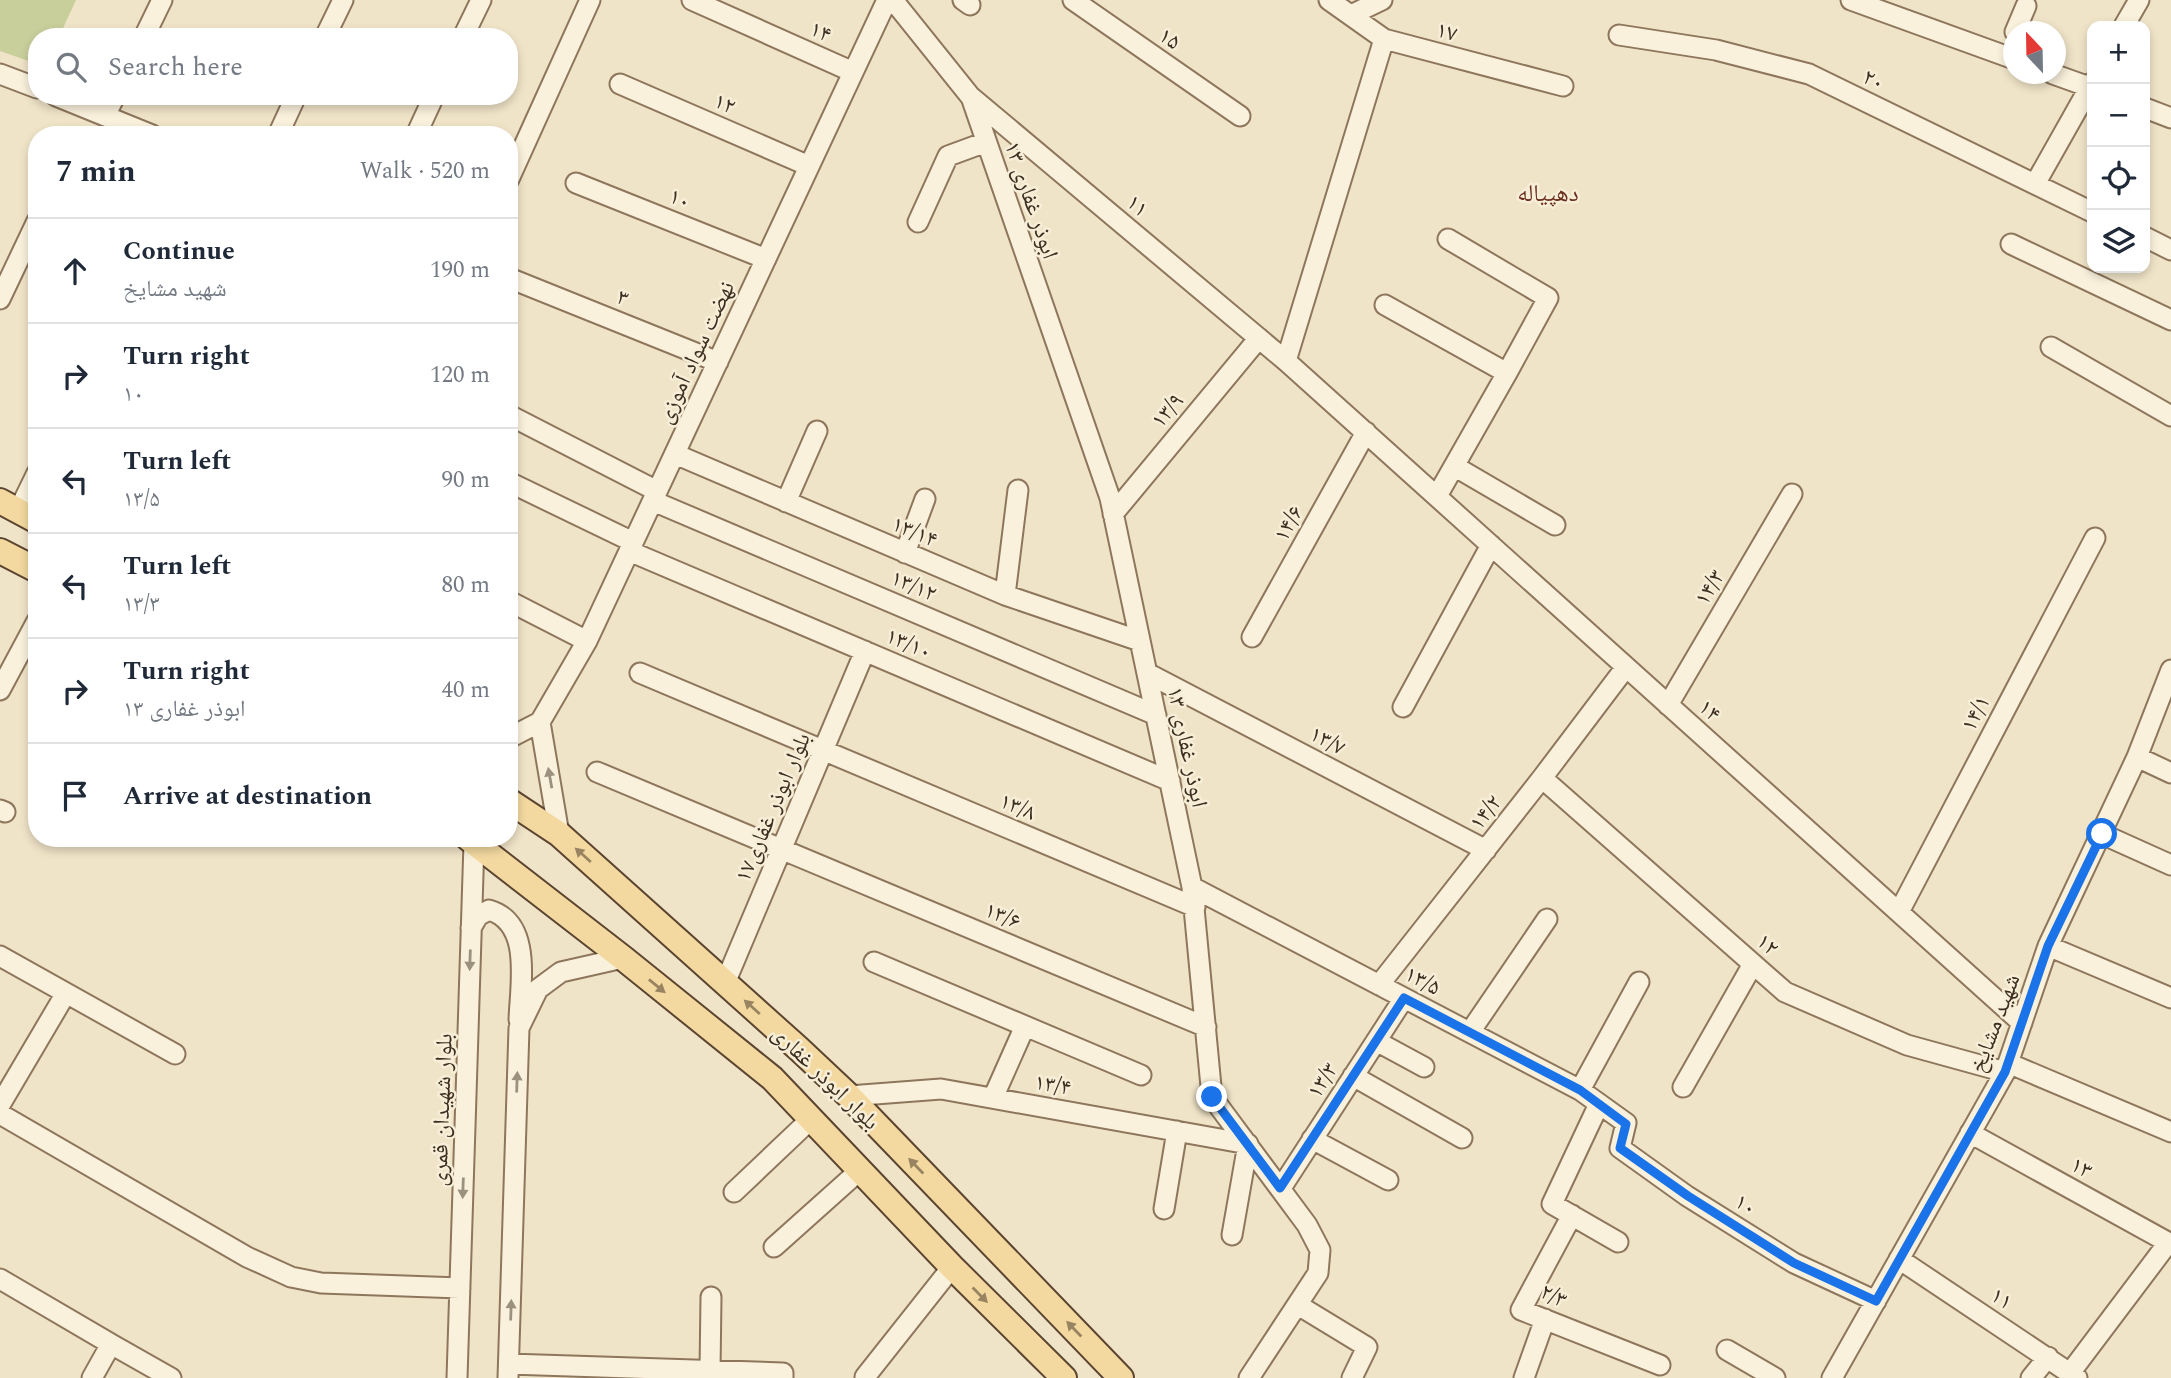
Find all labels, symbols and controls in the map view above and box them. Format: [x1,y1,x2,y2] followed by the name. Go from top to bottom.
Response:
[804,12,837,53] street label: ۱۴
[1432,13,1461,52] street label: ۱۷
[1151,19,1188,59] street label: ۱۵
[2003,21,2066,84] north arrow
[2087,21,2150,273] map controls
[2087,21,2150,84] button: +
[28,28,518,105] search box
[108,47,243,87] text: Search here
[52,48,90,86] icon: search
[1856,60,1890,101] street label: ۲۰
[708,84,741,125] street label: ۱۲
[2087,84,2150,147] button: −
[994,137,1067,264] street label: ۱۳ ابوذر غفاری
[2087,147,2150,210] button: locate
[56,149,136,195] text: 7 min
[360,154,490,189] text: Walk · 520 m
[1517,176,1579,212] district label: دهپیاله
[663,179,696,219] street label: ۱۰
[1118,186,1156,226] street label: ۱۱
[2087,210,2150,273] button: layers
[123,231,235,271] text: Continue
[56,252,94,290] icon: ahead
[430,253,490,288] text: 190 m
[123,272,227,307] text: شهید مشایخ
[648,275,745,430] street label: نهضت سواد آموزی
[611,280,634,317] street label: ۳
[123,336,250,376] text: Turn right
[56,357,94,395] icon: right
[430,358,490,393] text: 120 m
[123,377,144,412] text: ۱۰
[1143,386,1193,436] street label: ۱۳/۹
[123,441,231,481] text: Turn left
[56,462,94,500] icon: left
[441,463,490,498] text: 90 m
[123,482,160,517] text: ۱۳/۵
[1265,499,1314,548] street label: ۱۴/۶
[886,507,943,558] street label: ۱۳/۱۴
[123,546,231,586] text: Turn left
[885,561,942,612] street label: ۱۳/۱۲
[1686,563,1735,613] street label: ۱۴/۳
[56,567,94,605] icon: left
[441,568,490,603] text: 80 m
[123,587,160,622] text: ۱۳/۳
[880,619,937,670] street label: ۱۳/۱۰
[123,651,250,691] text: Turn right
[56,672,94,710] icon: right
[441,673,490,708] text: 40 m
[1157,684,1216,811] street label: ۱۳ ابوذر غفاری
[1952,689,2000,738] street label: ۱۴/۱
[1690,691,1728,731] street label: ۱۴
[123,692,246,727] text: ۱۳ ابوذر غفاری
[1303,717,1352,765] street label: ۱۳/۷
[726,727,821,888] street label: بلوار ابوذر غفاری۱۷
[544,767,555,789] one-way arrow
[123,776,372,816] text: Arrive at destination
[56,777,94,815] icon: arrive
[994,784,1041,831] street label: ۱۳/۸
[1461,788,1511,838] street label: ۱۴/۲
[2086,818,2117,849] route start
[575,848,592,864] one-way arrow
[979,893,1026,940] street label: ۱۳/۶
[1748,925,1786,965] street label: ۱۲
[464,949,475,971] one-way arrow
[1398,957,1447,1005] street label: ۱۳/۵
[1961,969,2030,1078] street label: شهید مشایخ
[648,978,666,993] one-way arrow
[744,1000,761,1015] one-way arrow
[763,1017,887,1139] street label: بلوار ابوذر غفاری
[422,1033,463,1187] street label: بلوار شهیدان قمری
[1299,1056,1348,1106] street label: ۱۳/۳
[1032,1065,1074,1106] street label: ۱۳/۴
[512,1071,523,1093] one-way arrow
[1196,1081,1227,1112] route end
[2064,1148,2099,1189] street label: ۱۳
[907,1157,924,1174] one-way arrow
[458,1177,469,1199] one-way arrow
[1727,1185,1763,1226] street label: ۱۰
[1534,1275,1573,1318] street label: ۲/۳
[1983,1279,2019,1320] street label: ۱۱
[972,1287,988,1303] one-way arrow
[505,1299,516,1321] one-way arrow
[1066,1321,1082,1337] one-way arrow

